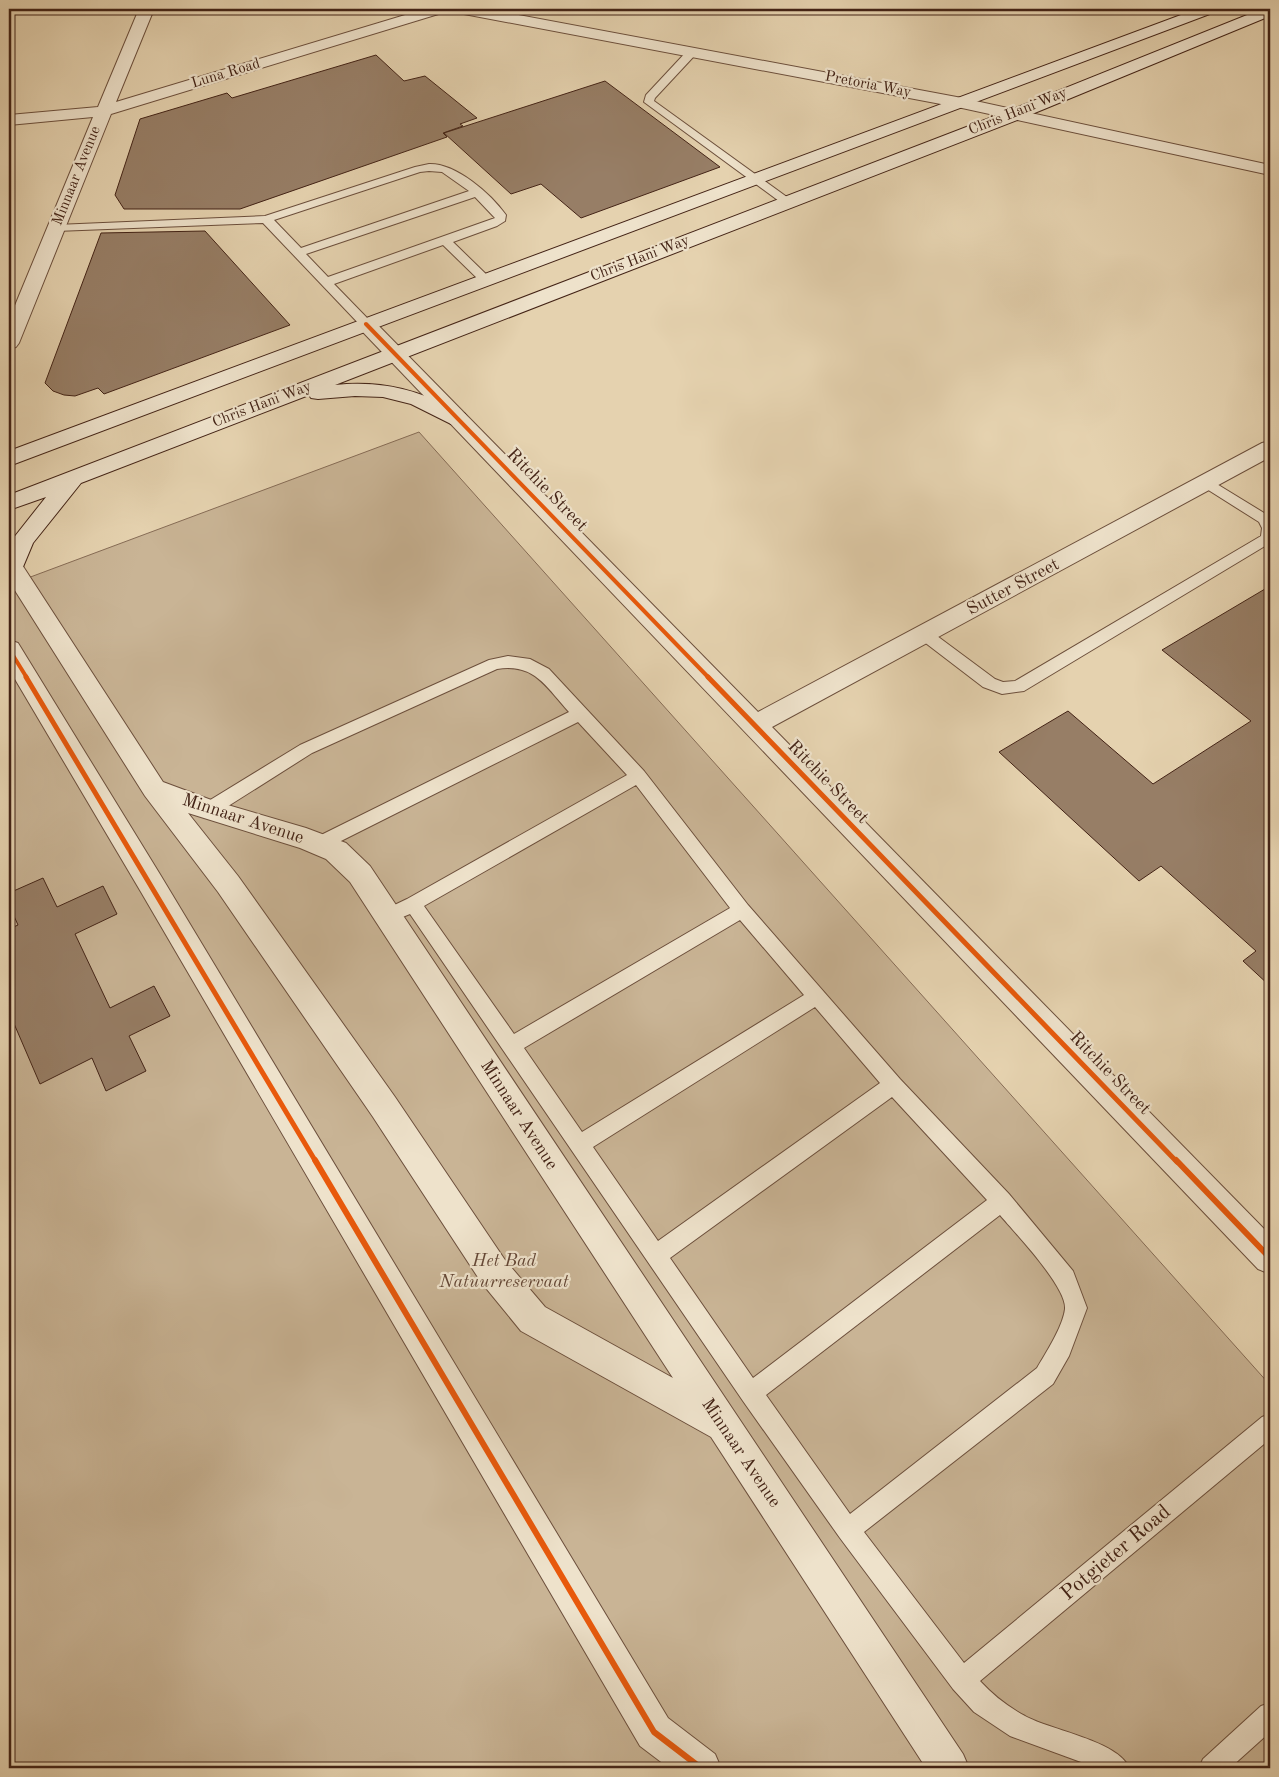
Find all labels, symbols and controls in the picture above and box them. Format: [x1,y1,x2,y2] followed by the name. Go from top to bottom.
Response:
[190,56,262,92] street label: Luna Road
[824,69,913,101] street label: Pretoria Way
[967,85,1069,139] street label: Chris Hani Way
[50,124,104,228] street label: Minnaar Avenue
[588,233,692,285] street label: Chris Hani Way
[210,379,314,431] street label: Chris Hani Way
[503,445,591,535] street label: Ritchie Street
[964,555,1062,619] street label: Sutter Street
[784,737,872,827] street label: Ritchie Street
[180,791,306,847] street label: Minnaar Avenue
[1066,1028,1154,1118] street label: Ritchie Street
[477,1057,561,1173] street label: Minnaar Avenue
[438,1252,569,1291] park label: Het Bad Natuurreservaat
[698,1395,784,1511] street label: Minnaar Avenue
[1057,1501,1175,1605] street label: Potgieter Road

